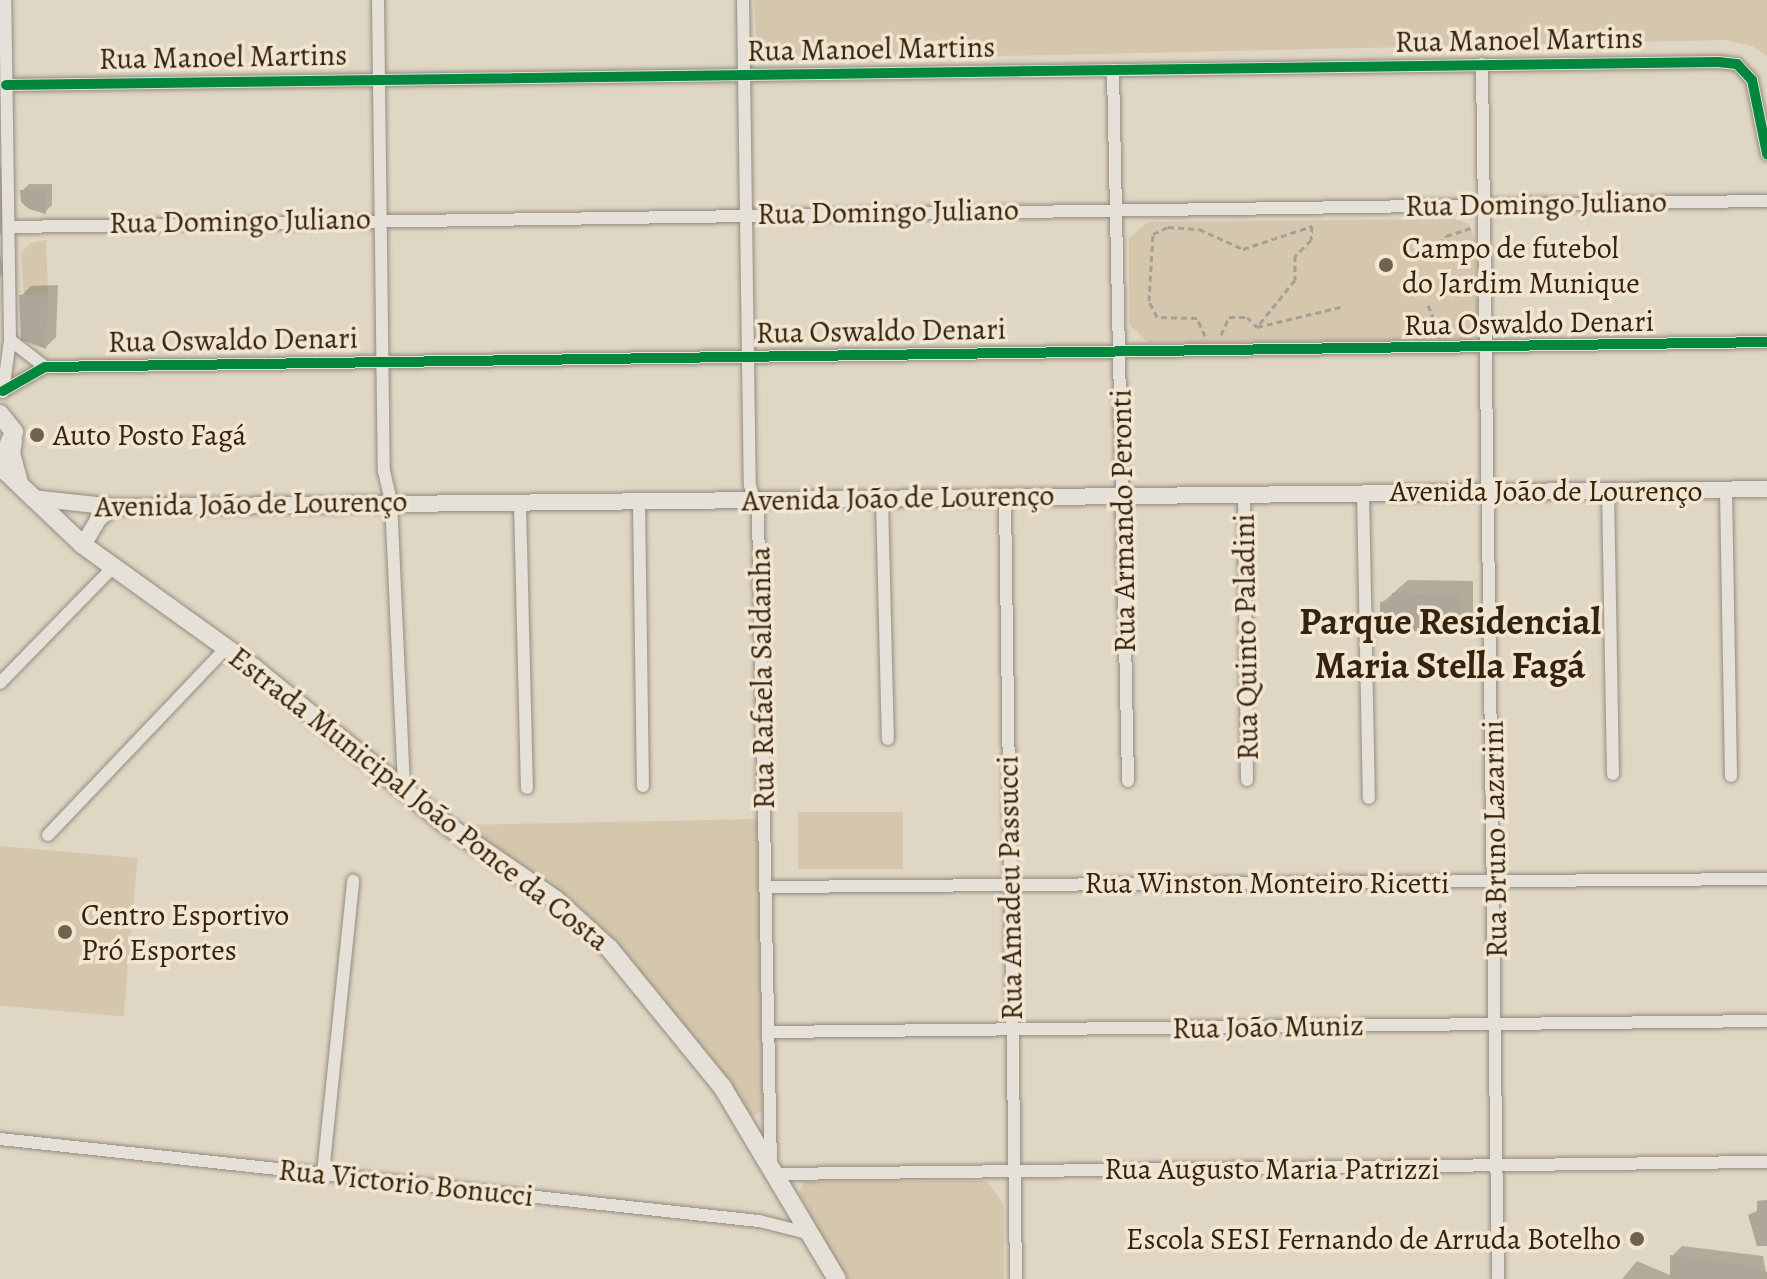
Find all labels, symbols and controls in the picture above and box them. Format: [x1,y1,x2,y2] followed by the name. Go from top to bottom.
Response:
[1395,20,1643,60] street label: Rua Manoel Martins
[747,29,995,69] street label: Rua Manoel Martins
[99,37,347,77] street label: Rua Manoel Martins
[1405,184,1667,224] street label: Rua Domingo Juliano
[757,192,1019,232] street label: Rua Domingo Juliano
[109,201,371,241] street label: Rua Domingo Juliano
[1402,230,1640,300] place label: Campo de futebol do Jardim Munique
[1377,256,1395,274] marker: Campo de futebol do Jardim Munique
[1404,303,1654,343] street label: Rua Oswaldo Denari
[756,311,1006,351] street label: Rua Oswaldo Denari
[108,320,358,360] street label: Rua Oswaldo Denari
[1103,389,1143,653] street label: Rua Armando Peronti
[53,417,247,453] place label: Auto Posto Fagá
[28,426,46,444] marker: Auto Posto Fagá
[1390,473,1702,509] street label: Avenida João de Lourenço
[741,477,1055,519] street label: Avenida João de Lourenço
[94,483,408,525] street label: Avenida João de Lourenço
[1226,513,1266,761] street label: Rua Quinto Paladini
[742,546,782,810] street label: Rua Rafaela Saldanha
[1299,599,1601,688] district label: Parque Residencial Maria Stella Fagá
[222,639,616,959] street label: Estrada Municipal João Ponce da Costa
[1475,720,1515,958] street label: Rua Bruno Lazarini
[990,755,1030,1021] street label: Rua Amadeu Passucci
[1084,865,1450,901] street label: Rua Winston Monteiro Ricetti
[81,897,289,968] place label: Centro Esportivo Pró Esportes
[56,923,74,941] marker: Centro Esportivo Pró Esportes
[1172,1007,1364,1047] street label: Rua João Muniz
[1104,1151,1440,1187] street label: Rua Augusto Maria Patrizzi
[277,1152,535,1214] street label: Rua Victorio Bonucci
[1126,1221,1621,1257] place label: Escola SESI Fernando de Arruda Botelho
[1628,1230,1646,1248] marker: Escola SESI Fernando de Arruda Botelho

